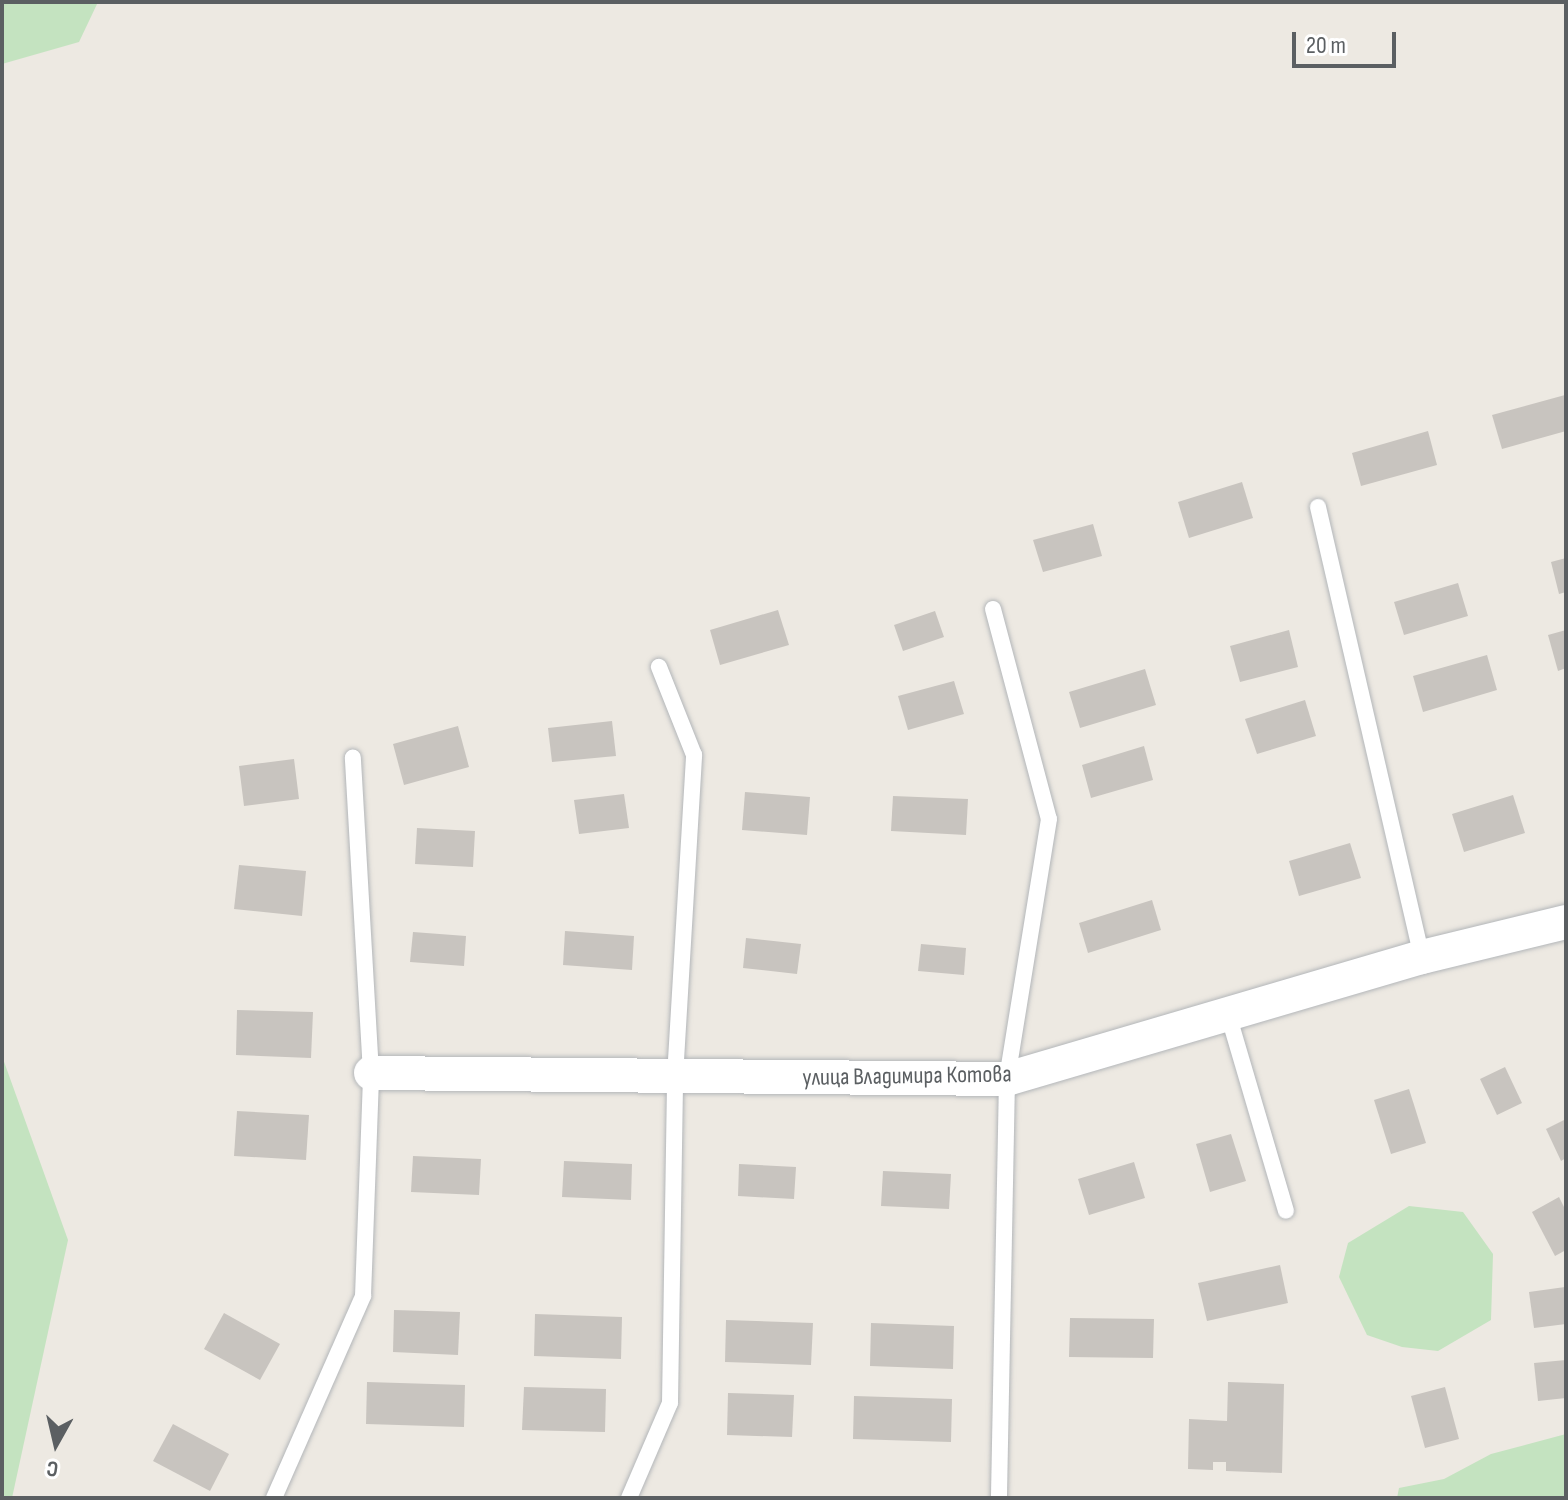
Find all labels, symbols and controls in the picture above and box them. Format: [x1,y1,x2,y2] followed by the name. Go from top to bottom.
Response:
[1296,16,1400,66] scale bar
[1306,31,1346,60] text: 20 m
[802,1060,1012,1092] street label: улица Владимира Котова
[16,1404,96,1484] north arrow
[45,1454,60,1482] text: С

